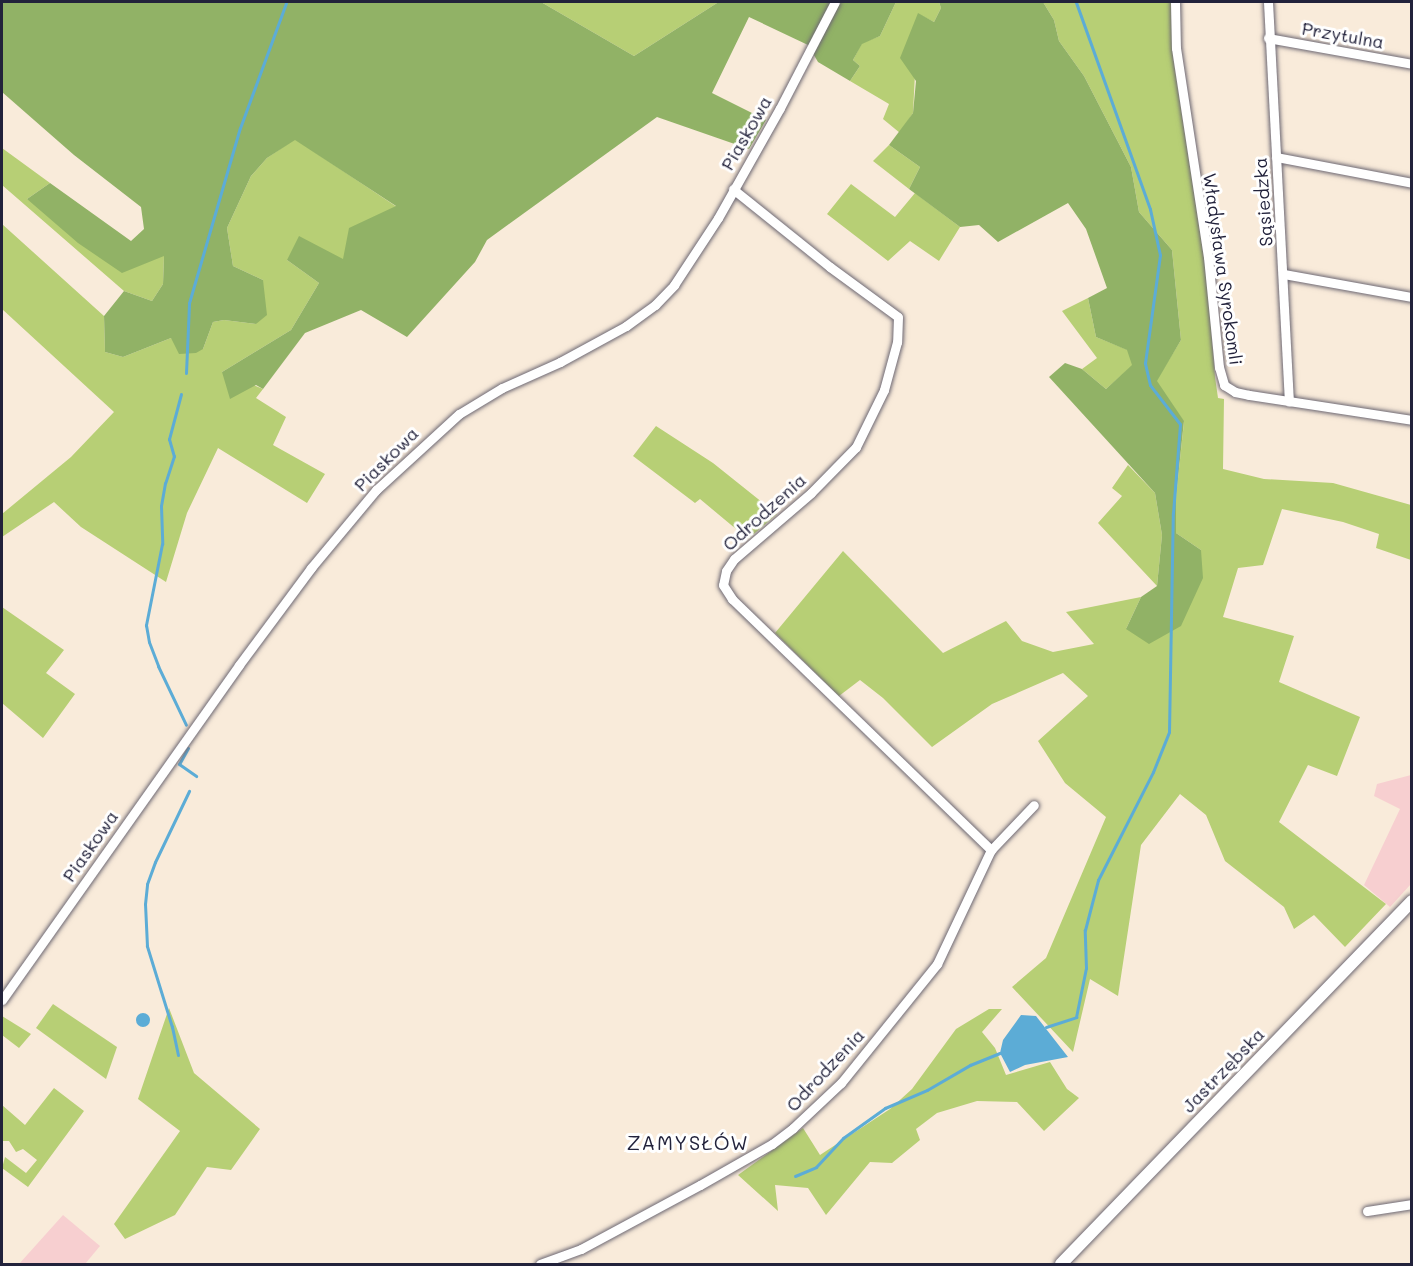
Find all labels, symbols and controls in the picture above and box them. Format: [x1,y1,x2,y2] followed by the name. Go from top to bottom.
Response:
[1300,17,1386,53] street label: Przytulna
[716,92,776,174] street label: Piaskowa
[1249,157,1277,247] street label: Sąsiedzka
[1199,172,1247,366] street label: Władysława Syrokomli
[349,422,423,496] street label: Piaskowa
[718,469,810,555] street label: Odrodzenia
[58,806,122,886] street label: Piaskowa
[1177,1023,1269,1117] street label: Jastrzębska
[781,1024,869,1116] street label: Odrodzenia
[627,1130,749,1154] district label: ZAMYSŁÓW

